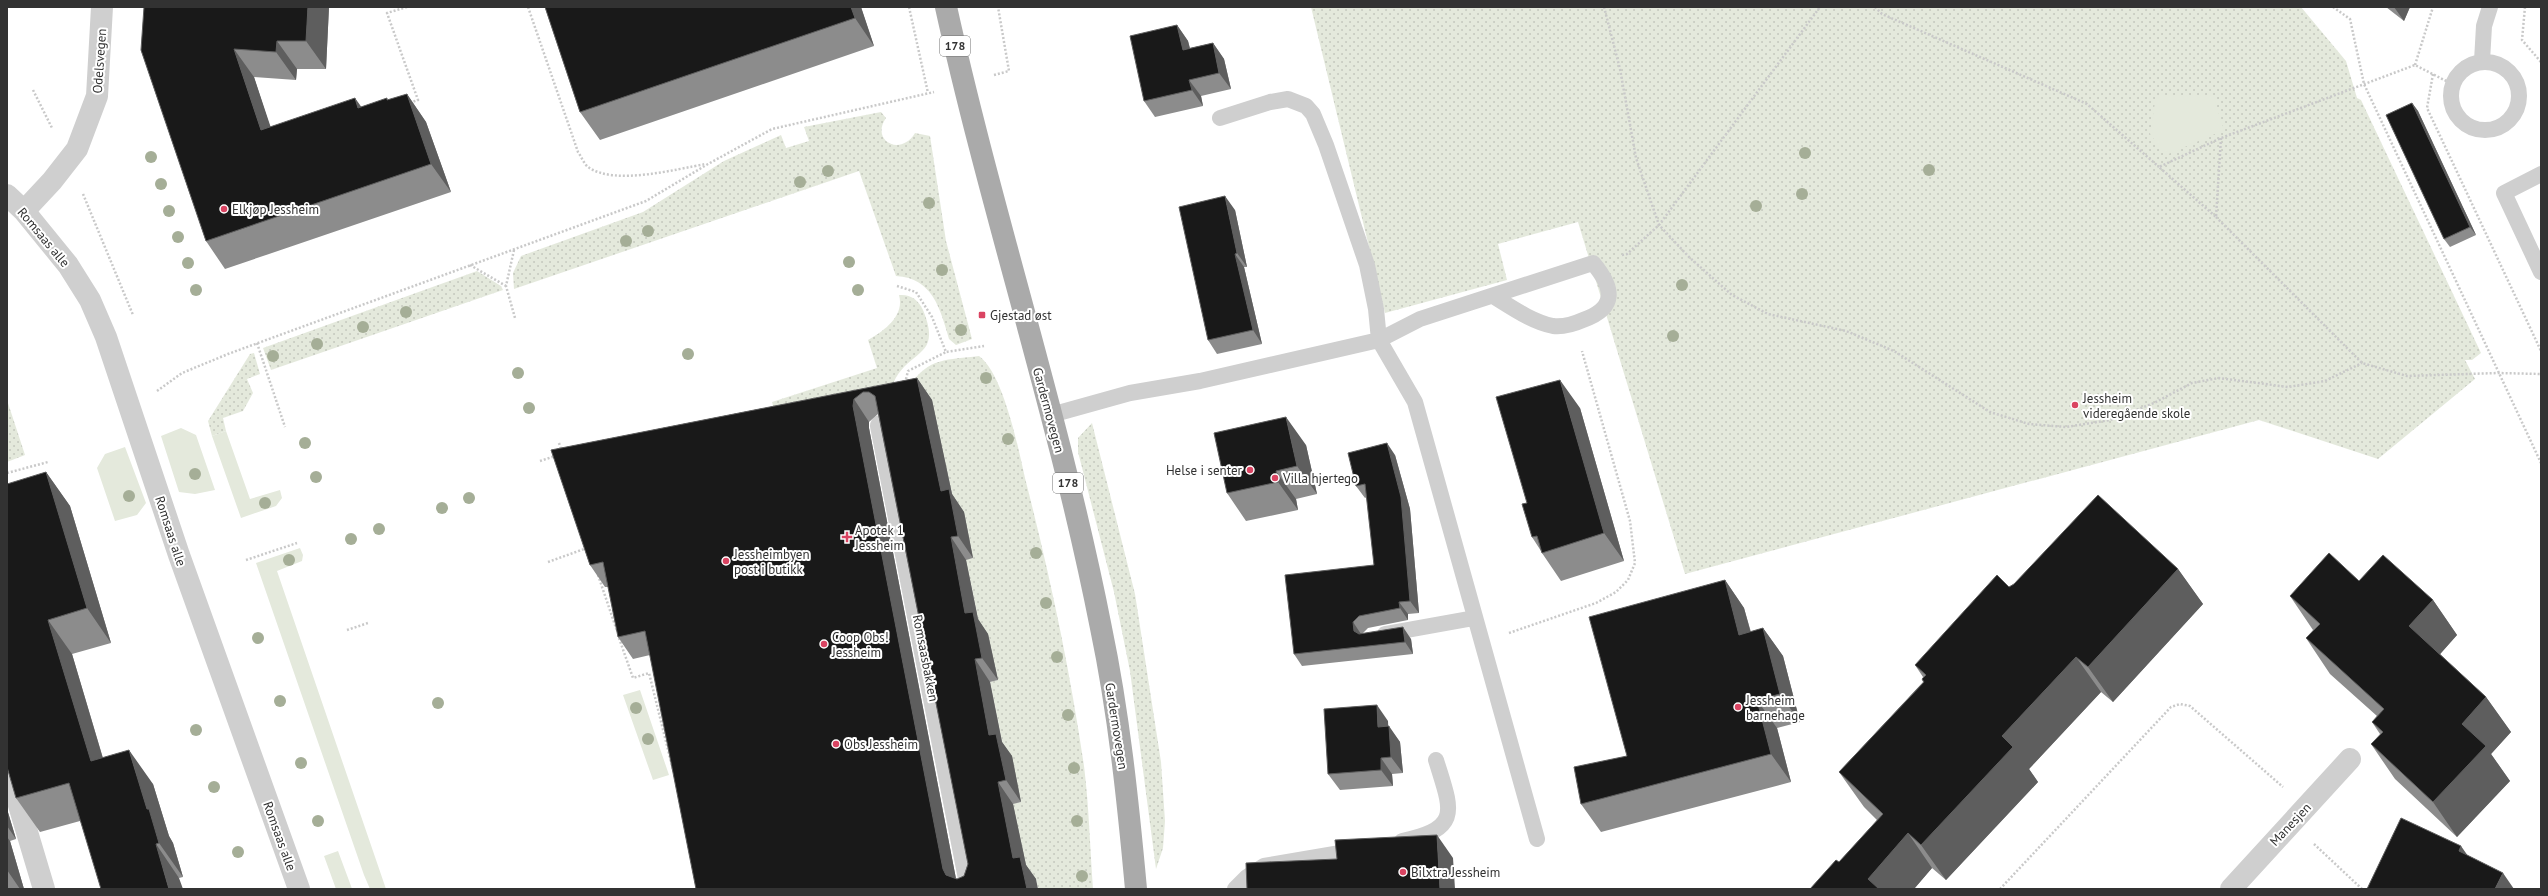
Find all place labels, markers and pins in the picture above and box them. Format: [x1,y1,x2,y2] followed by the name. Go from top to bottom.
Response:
[232,201,319,218] place label: Elkjøp Jessheim
[219,204,229,214] marker: Elkjøp Jessheim
[990,307,1052,324] place label: Gjestad øst
[977,310,987,320] marker: Gjestad øst
[2082,390,2190,422] place label: Jessheim videregående skole
[2070,400,2080,410] marker: Jessheim videregående skole
[1166,462,1243,479] place label: Helse i senter
[1245,465,1255,475] marker: Helse i senter
[1282,470,1358,487] place label: Villa hjertego
[1270,473,1280,483] marker: Villa hjertego
[854,522,904,554] place label: Apotek 1 Jessheim
[842,532,852,542] marker: Apotek 1 Jessheim
[733,546,810,578] place label: Jessheimbyen post i butikk
[721,556,731,566] marker: Jessheimbyen post i butikk
[831,629,889,661] place label: Coop Obs! Jessheim
[819,639,829,649] marker: Coop Obs! Jessheim
[1745,692,1805,724] place label: Jessheim barnehage
[1733,702,1743,712] marker: Jessheim barnehage
[844,736,918,753] place label: Obs Jessheim
[831,739,841,749] marker: Obs Jessheim
[1411,864,1500,881] place label: Bilxtra Jessheim
[1398,867,1408,877] marker: Bilxtra Jessheim

